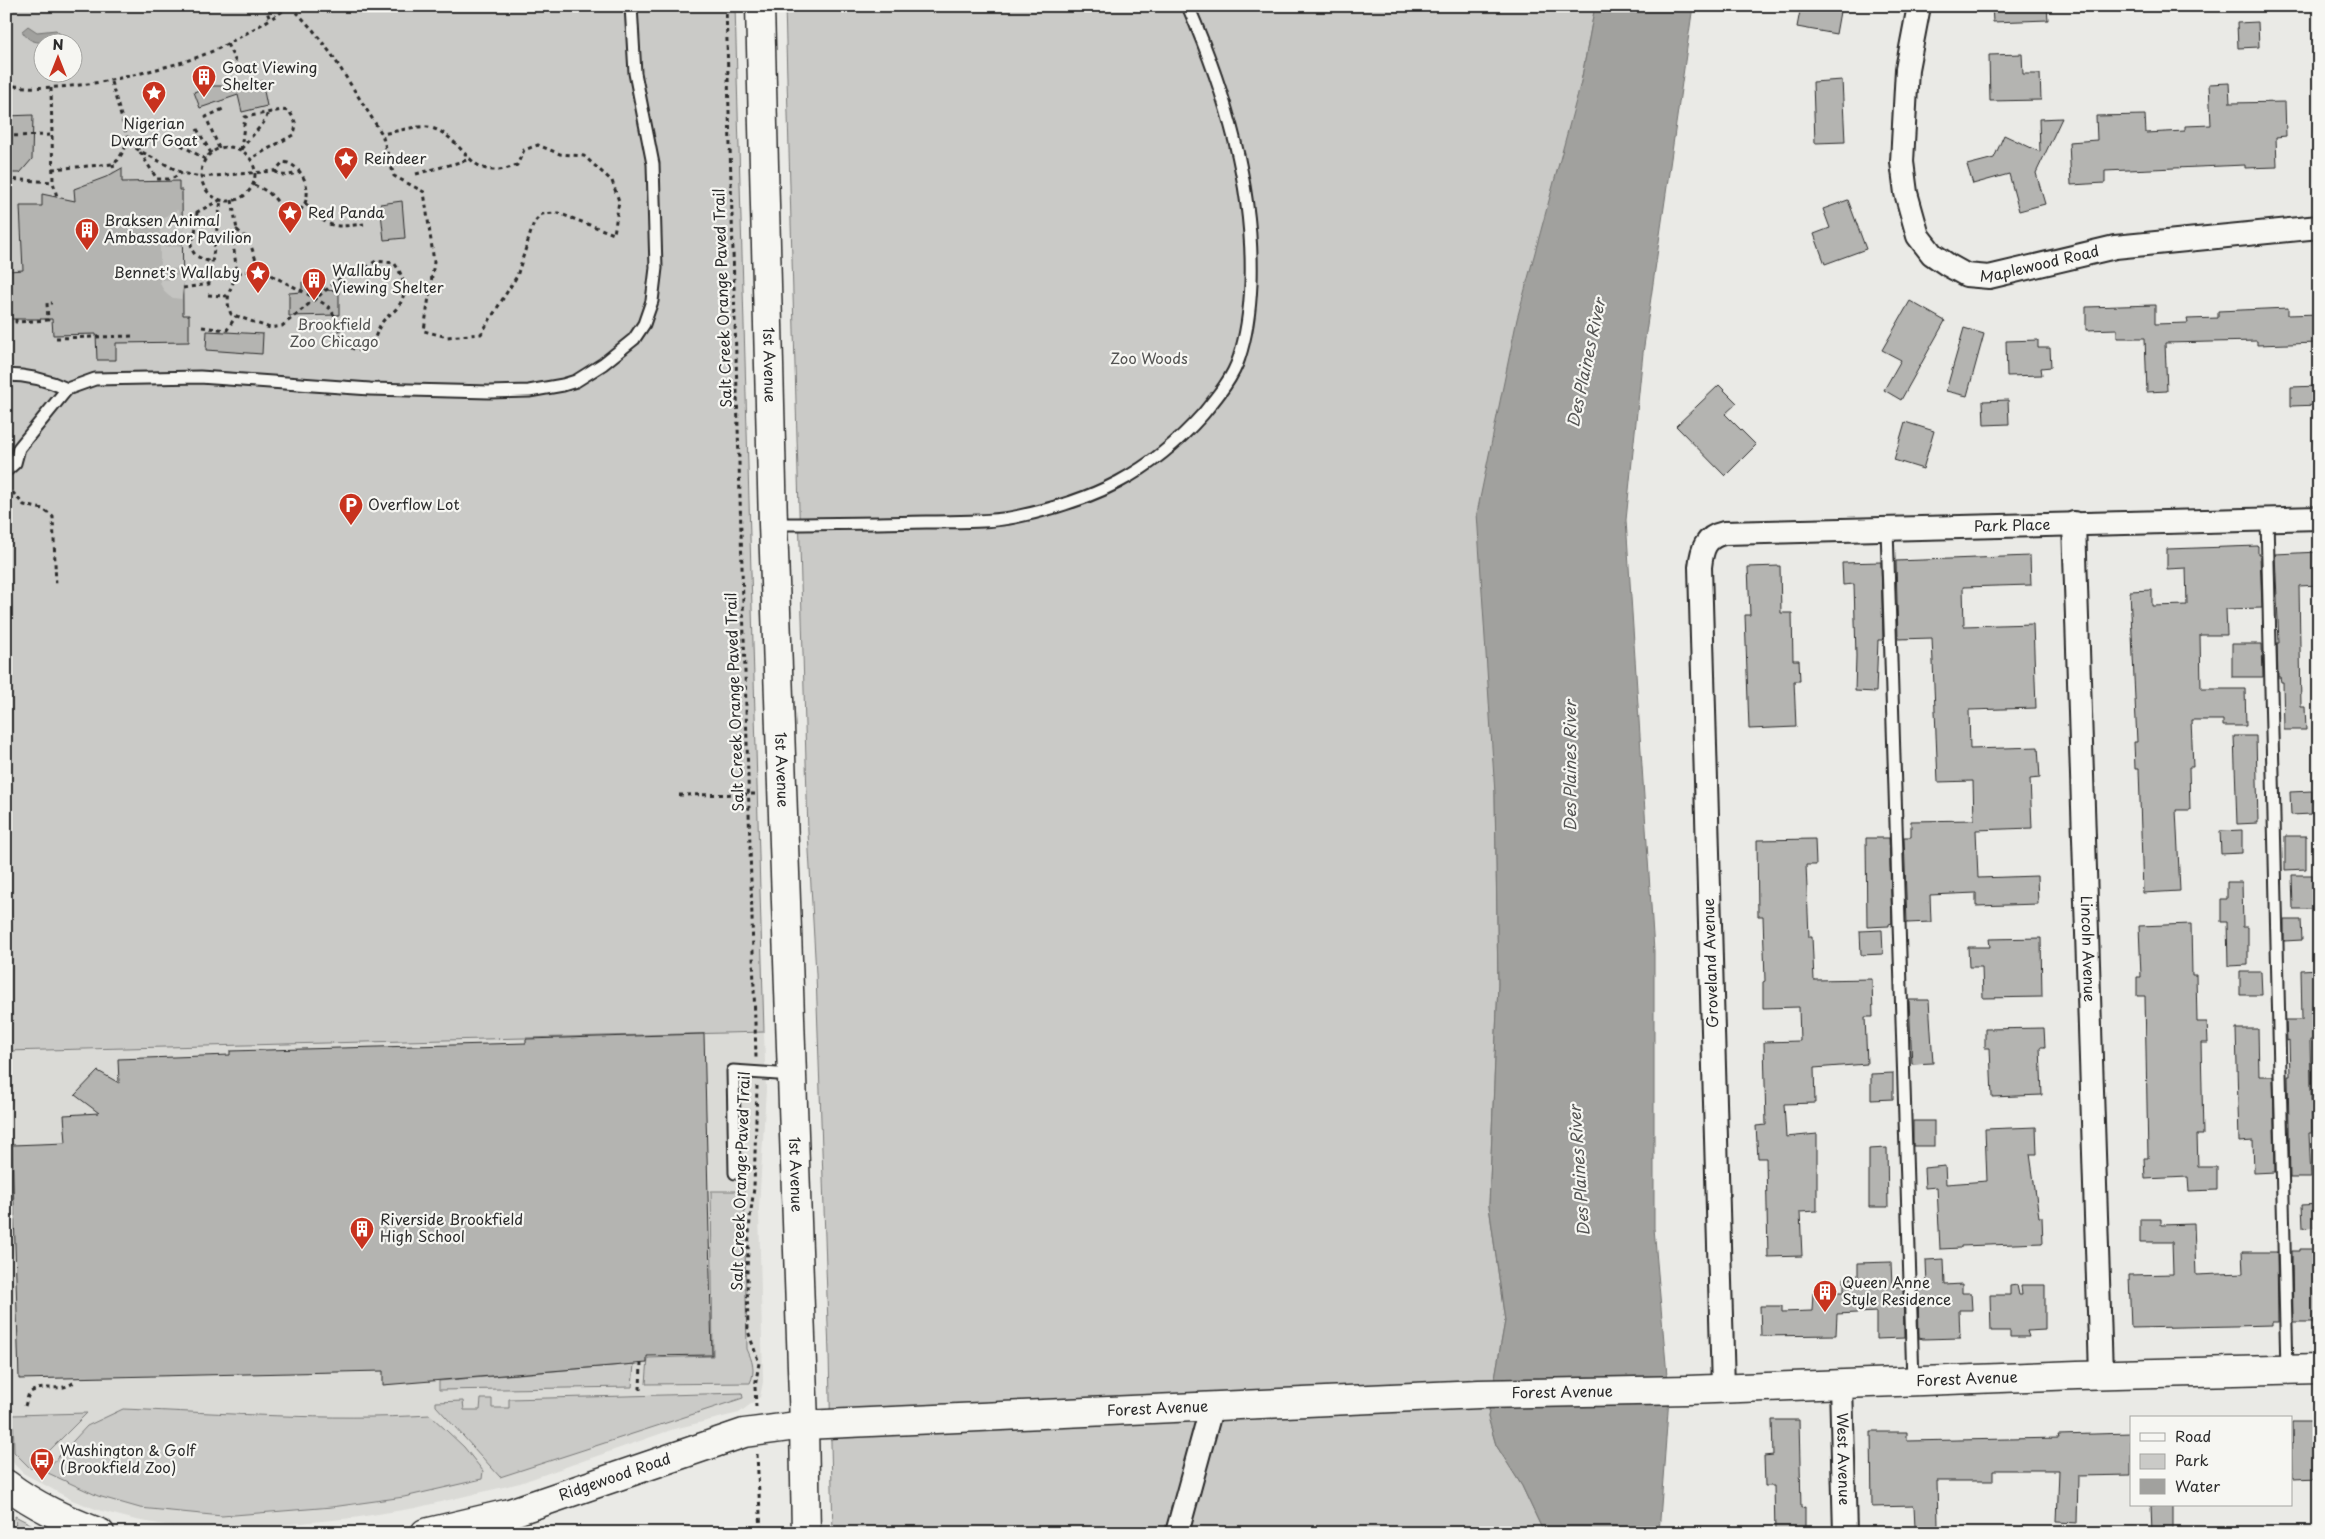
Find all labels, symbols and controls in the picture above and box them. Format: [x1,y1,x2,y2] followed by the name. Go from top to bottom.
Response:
[32,32,82,82] north arrow
[52,34,64,55] text: N
[222,55,317,95] place label: Goat Viewing Shelter
[191,64,217,98] building icon: Goat Viewing Shelter
[141,80,167,114] place icon: Nigerian Dwarf Goat
[110,111,198,151] place label: Nigerian Dwarf Goat
[333,146,359,180] place icon: Reindeer
[364,146,426,169] place label: Reindeer
[706,188,737,408] street label: Salt Creek Orange Paved Trail
[277,200,303,234] place icon: Red Panda
[308,200,385,223] place label: Red Panda
[104,208,252,248] place label: Braksen Animal Ambassador Pavilion
[74,217,100,251] building icon: Braksen Animal Ambassador Pavilion
[1979,238,2101,287] street label: Maplewood Road
[332,258,444,298] place label: Wallaby Viewing Shelter
[114,260,240,283] place label: Bennet's Wallaby
[245,260,271,294] place icon: Bennet's Wallaby
[301,267,327,301] building icon: Wallaby Viewing Shelter
[1560,293,1611,429] water label: Des Plaines River
[289,312,379,352] park label: Brookfield Zoo Chicago
[758,327,783,403] street label: 1st Avenue
[1110,346,1188,369] park label: Zoo Woods
[338,492,364,526] parking icon: Overflow Lot
[368,492,460,515] place label: Overflow Lot
[1973,512,2051,537] street label: Park Place
[718,592,749,812] street label: Salt Creek Orange Paved Trail
[1557,698,1581,832] water label: Des Plaines River
[770,732,796,808] street label: 1st Avenue
[2076,895,2102,1002] street label: Lincoln Avenue
[1696,898,1723,1028] street label: Groveland Avenue
[724,1071,755,1291] street label: Salt Creek Orange Paved Trail
[1561,1102,1595,1237] water label: Des Plaines River
[784,1136,810,1213] street label: 1st Avenue
[380,1207,523,1247] place label: Riverside Brookfield High School
[349,1216,375,1250] building icon: Riverside Brookfield High School
[1842,1270,1951,1310] place label: Queen Anne Style Residence
[1812,1279,1838,1313] building icon: Queen Anne Style Residence
[1916,1364,2018,1391] street label: Forest Avenue
[1511,1378,1613,1403] street label: Forest Avenue
[1106,1393,1209,1421] street label: Forest Avenue
[1832,1412,1857,1506] street label: West Avenue
[2130,1416,2292,1506] legend
[2175,1424,2211,1447] text: Road
[60,1438,197,1478] place label: Washington & Golf (Brookfield Zoo)
[555,1446,673,1506] street label: Ridgewood Road
[29,1447,55,1481] bus stop icon: Washington & Golf (Brookfield Zoo)
[2175,1448,2209,1471] text: Park
[2175,1474,2220,1497] text: Water

